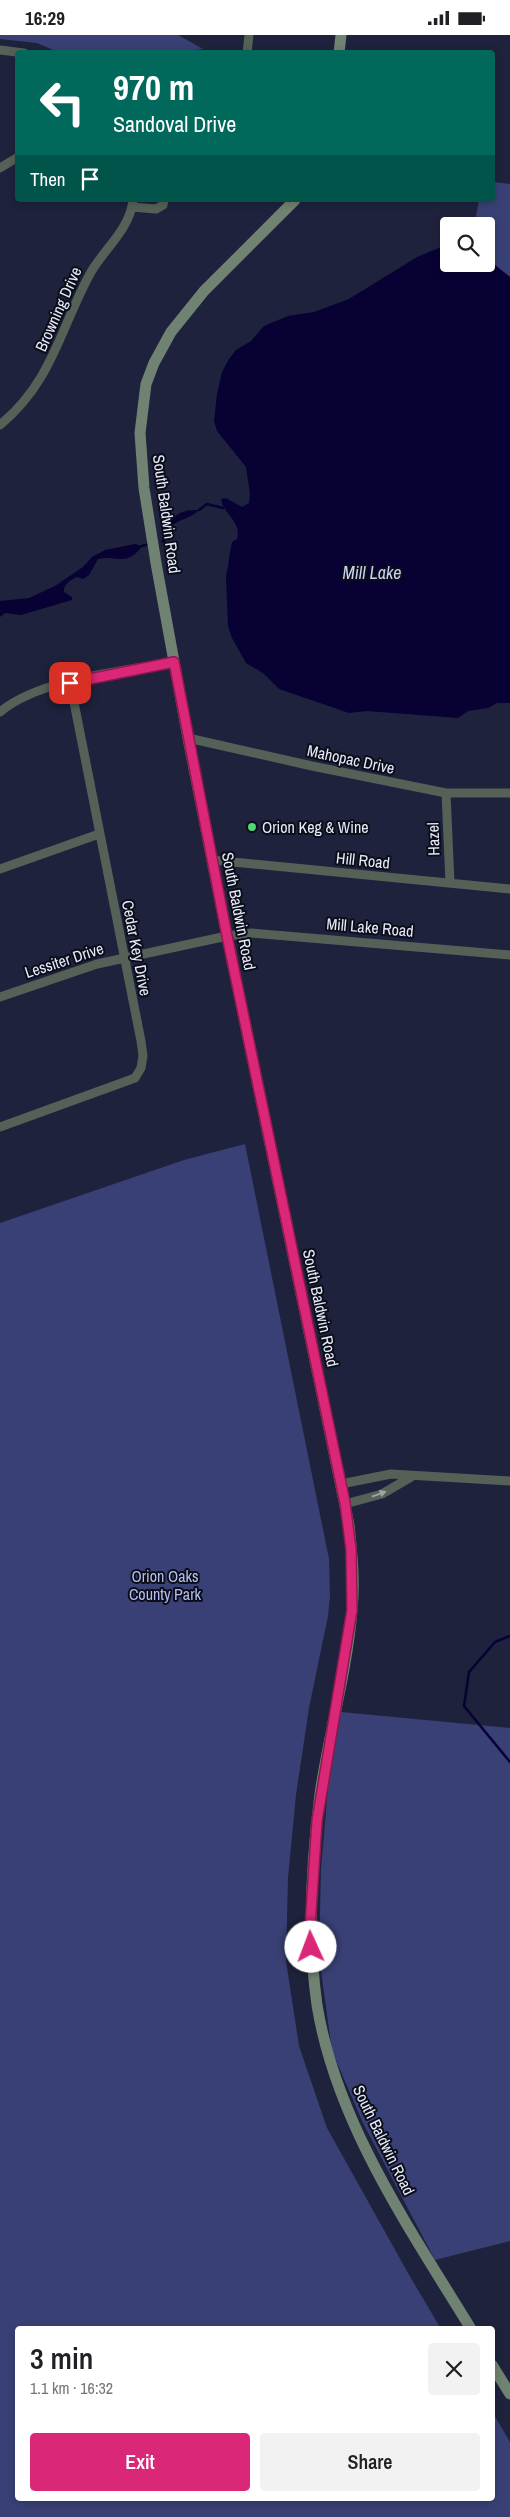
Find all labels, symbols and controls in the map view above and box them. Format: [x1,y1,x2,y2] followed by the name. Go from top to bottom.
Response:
[25,5,65,31] text: 16:29
[113,64,194,111] text: 970 m
[30,70,95,135] icon: left
[113,109,236,139] text: Sandoval Drive
[76,165,104,193] icon: arrive
[30,166,66,192] text: Then
[440,217,495,272] map controls
[440,217,495,272] button: search
[30,263,86,355] street label: Browning Drive
[148,453,186,575] street label: South Baldwin Road
[342,560,402,585] water label: Mill Lake
[49,662,91,704] pin
[56,669,84,697] icon: arrive
[305,739,397,779] street label: Mahopac Drive
[262,816,368,838] place label: Orion Keg & Wine
[246,821,258,833] marker: Orion Keg & Wine
[421,822,445,856] street label: Hazel
[335,846,391,874] street label: Hill Road
[217,850,261,972] street label: South Baldwin Road
[117,898,157,998] street label: Cedar Key Drive
[325,912,415,942] street label: Mill Lake Road
[22,937,106,983] street label: Lessiter Drive
[298,1247,344,1369] street label: South Baldwin Road
[372,1490,387,1497] one-way arrow
[129,1565,202,1605] park label: Orion Oaks County Park
[284,1920,336,1972] position arrow
[348,2081,420,2199] street label: South Baldwin Road
[30,2338,93,2378] text: 3 min
[428,2343,480,2395] button: close
[30,2377,113,2399] text: 1.1 km · 16:32
[30,2433,250,2491] button: Exit
[260,2433,480,2491] button: Share

